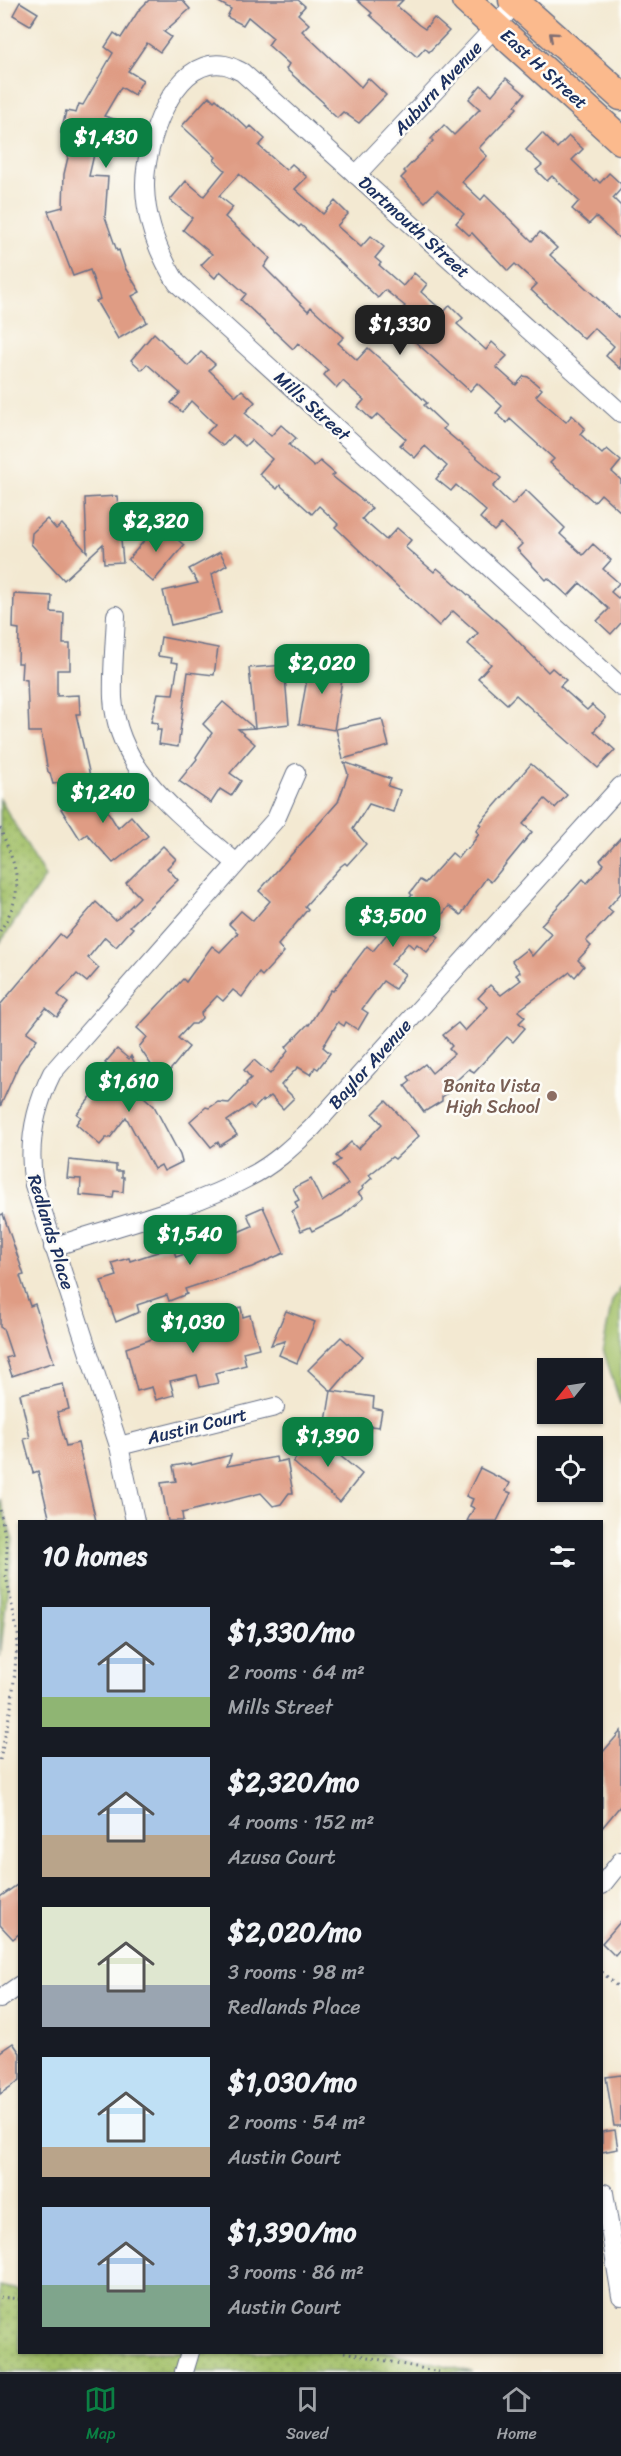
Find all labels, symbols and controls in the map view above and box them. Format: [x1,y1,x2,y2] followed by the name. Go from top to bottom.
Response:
[493,20,596,118] street label: East H Street
[549,32,560,43] one-way arrow
[385,33,491,144] street label: Auburn Avenue
[57,118,155,169] pin: $1,430
[74,120,138,155] text: $1,430
[351,168,478,286] street label: Dartmouth Street
[351,305,449,356] pin: $1,330
[369,307,431,342] text: $1,330
[266,363,358,450] street label: Mills Street
[107,502,205,553] pin: $2,320
[123,504,189,539] text: $2,320
[273,644,371,695] pin: $2,020
[288,646,356,681] text: $2,020
[54,773,152,824] pin: $1,240
[71,775,135,810] text: $1,240
[344,897,442,948] pin: $3,500
[359,899,427,934] text: $3,500
[320,1011,420,1117] street label: Baylor Avenue
[80,1062,178,1113] pin: $1,610
[99,1064,159,1099] text: $1,610
[443,1070,541,1123] place label: Bonita Vista High School
[545,1089,559,1103] marker: Bonita Vista High School
[18,1170,84,1294] street label: Redlands Place
[141,1215,239,1266] pin: $1,540
[158,1217,222,1252] text: $1,540
[144,1303,242,1354] pin: $1,030
[161,1305,225,1340] text: $1,030
[537,1358,603,1424] north arrow
[537,1358,603,1502] map controls
[143,1398,251,1454] street label: Austin Court
[279,1417,377,1468] pin: $1,390
[296,1419,360,1454] text: $1,390
[537,1436,603,1502] button: locate
[42,1533,147,1579] text: 10 homes
[546,1540,579,1573] icon: filters
[228,1609,355,1655] text: $1,330/mo
[90,1631,162,1703] icon: home
[228,1655,365,1690] text: 2 rooms · 64 m²
[228,1690,333,1725] text: Mills Street
[228,1759,359,1805] text: $2,320/mo
[90,1781,162,1853] icon: home
[228,1805,374,1840] text: 4 rooms · 152 m²
[228,1840,336,1875] text: Azusa Court
[228,1909,361,1955] text: $2,020/mo
[90,1931,162,2003] icon: home
[228,1955,365,1990] text: 3 rooms · 98 m²
[228,1990,361,2025] text: Redlands Place
[228,2059,357,2105] text: $1,030/mo
[90,2081,162,2153] icon: home
[228,2105,366,2140] text: 2 rooms · 54 m²
[228,2140,341,2175] text: Austin Court
[228,2209,356,2255] text: $1,390/mo
[90,2231,162,2303] icon: home
[228,2255,364,2290] text: 3 rooms · 86 m²
[228,2290,341,2325] text: Austin Court
[84,2383,117,2448] tab: Map
[286,2383,328,2448] tab: Saved
[497,2383,537,2448] tab: Home

